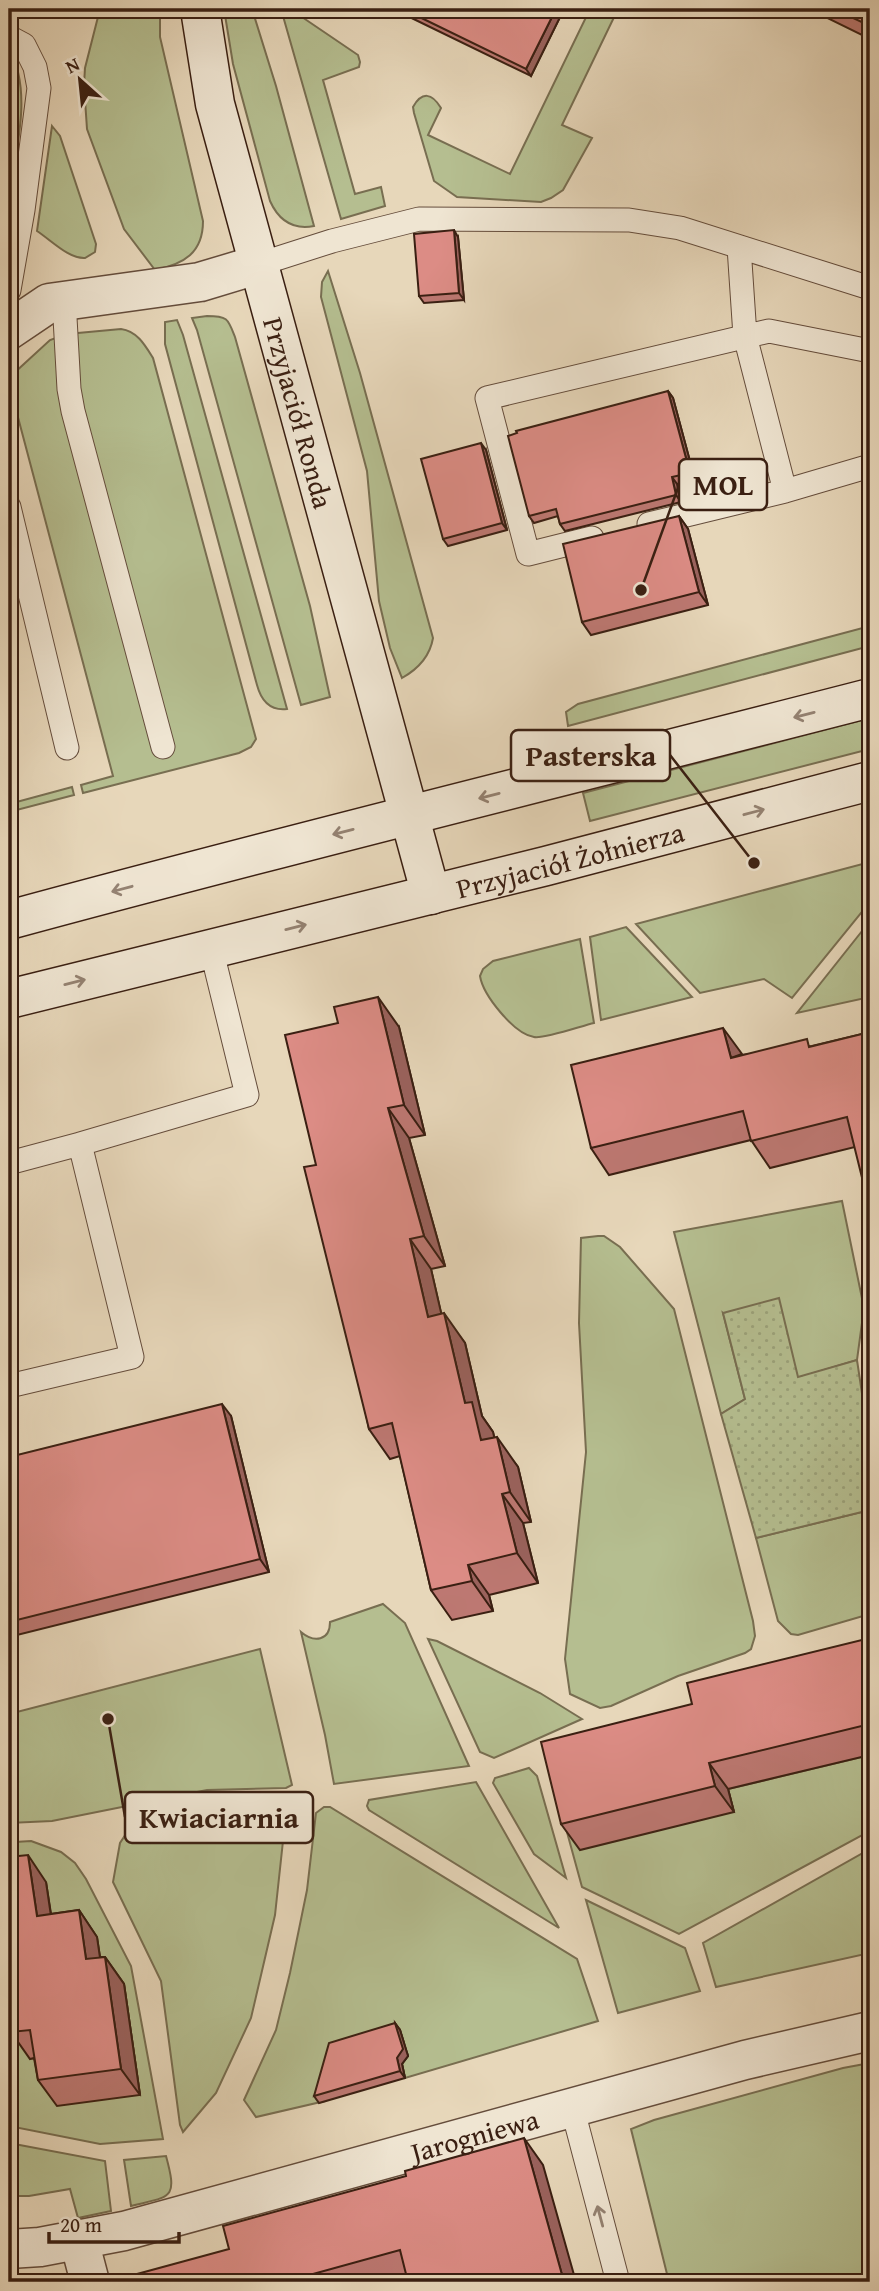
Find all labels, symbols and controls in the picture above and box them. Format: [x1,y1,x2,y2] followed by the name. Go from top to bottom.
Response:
[46,46,116,116] north arrow
[60,49,85,80] text: N
[254,312,345,514] street label: Przyjaciół Ronda
[679,459,767,510] callout: MOL
[693,462,754,506] text: MOL
[793,709,816,722] one-way arrow
[511,730,670,781] callout: Pasterska
[526,733,657,777] text: Pasterska
[478,790,501,803] one-way arrow
[743,805,765,818] one-way arrow
[452,810,689,908] street label: Przyjaciół Żołnierza
[332,827,354,840] one-way arrow
[111,883,134,896] one-way arrow
[284,920,307,933] one-way arrow
[63,975,86,988] one-way arrow
[125,1792,313,1843] callout: Kwiaciarnia
[139,1795,300,1839] text: Kwiaciarnia
[403,2097,544,2172] street label: Jarogniewa
[49,2200,178,2244] scale bar
[593,2205,606,2227] one-way arrow
[60,2209,102,2240] text: 20 m

